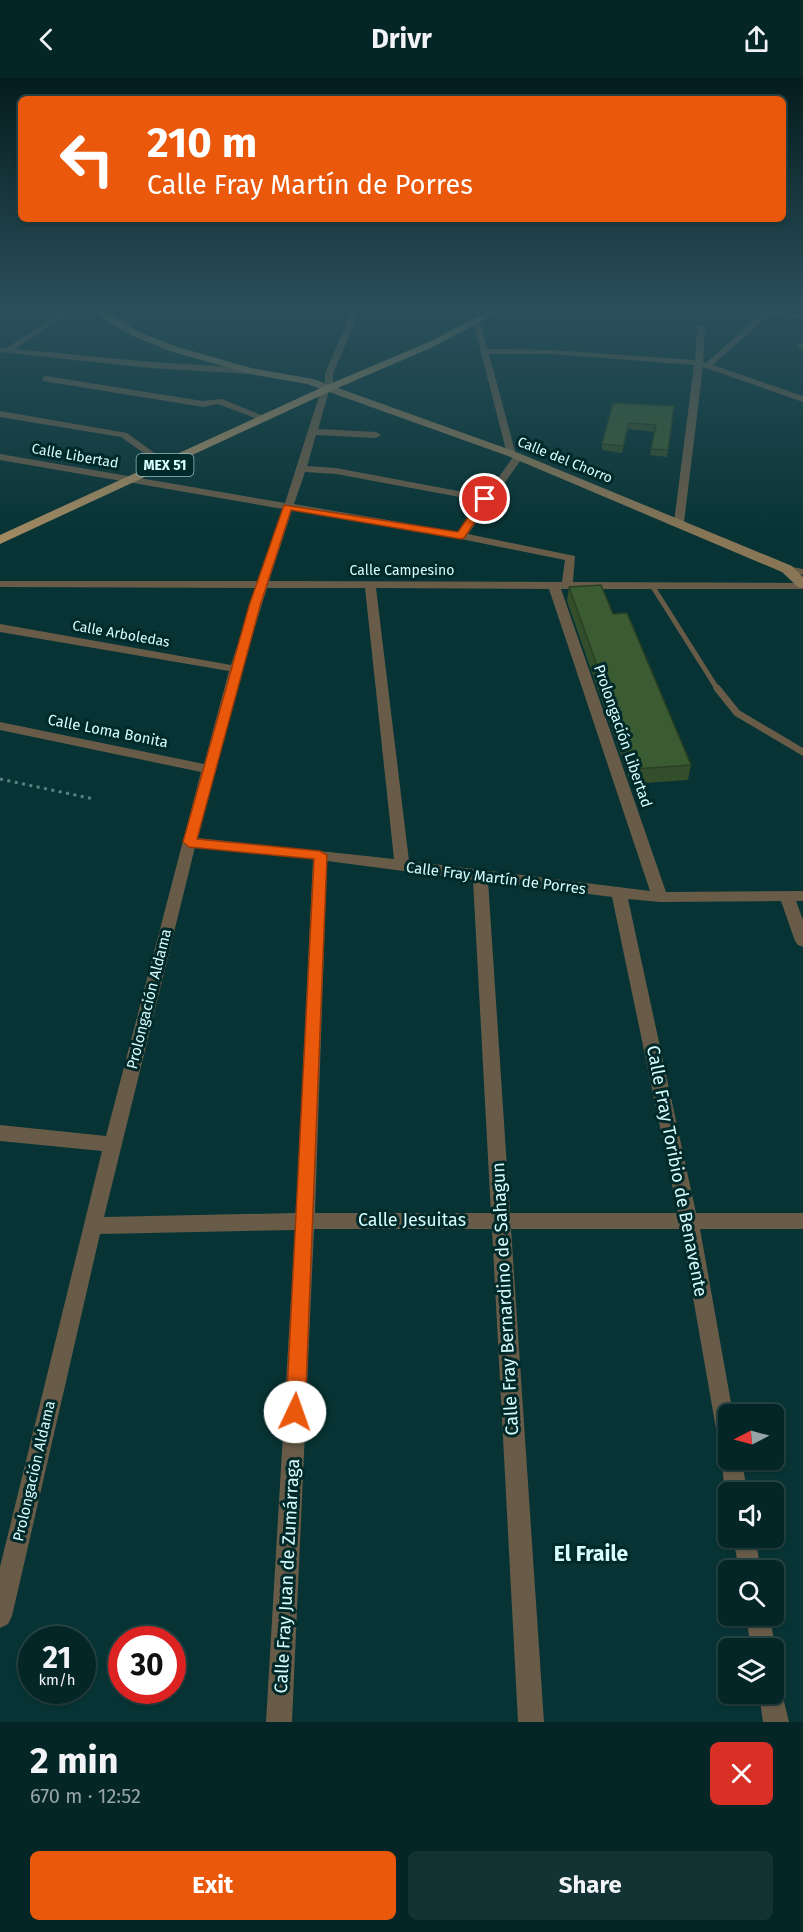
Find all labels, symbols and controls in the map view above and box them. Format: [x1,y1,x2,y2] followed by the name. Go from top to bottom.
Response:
[30,23,63,56] icon: back
[371,23,432,55] text: Drivr
[740,23,773,56] icon: share
[147,118,257,168] text: 210 m
[48,120,126,198] icon: left
[147,169,473,201] text: Calle Fray Martín de Porres
[515,433,615,487] street label: Calle del Chorro
[30,440,120,472] street label: Calle Libertad
[136,454,194,476] road number: MEX 51
[459,473,510,524] pin
[468,482,501,515] icon: arrive
[350,562,454,579] street label: Calle Campesino
[71,617,171,651] street label: Calle Arboledas
[590,662,656,810] street label: Prolongación Libertad
[46,710,170,752] street label: Calle Loma Bonita
[405,858,587,898] street label: Calle Fray Martín de Porres
[123,927,175,1071] street label: Prolongación Aldama
[642,1044,712,1298] street label: Calle Fray Toribio de Benavente
[487,1162,523,1436] street label: Calle Fray Bernardino de Sahagun
[358,1209,466,1231] street label: Calle Jesuitas
[263,1380,327,1444] position arrow
[9,1399,59,1543] street label: Prolongación Aldama
[718,1404,784,1470] north arrow
[718,1404,784,1704] map controls
[270,1458,304,1694] street label: Calle Fray Juan de Zumárraga
[718,1482,784,1548] button: sound
[554,1541,629,1567] district label: El Fraile
[718,1560,784,1626] button: search
[108,1626,186,1704] speed limit sign: 30
[718,1638,784,1704] button: layers
[43,1640,71,1676] text: 21
[38,1671,76,1689] text: km/h
[30,1739,119,1783] text: 2 min
[710,1742,773,1805] button: close
[30,1784,141,1808] text: 670 m · 12:52
[30,1851,396,1920] button: Exit
[408,1851,773,1920] button: Share

